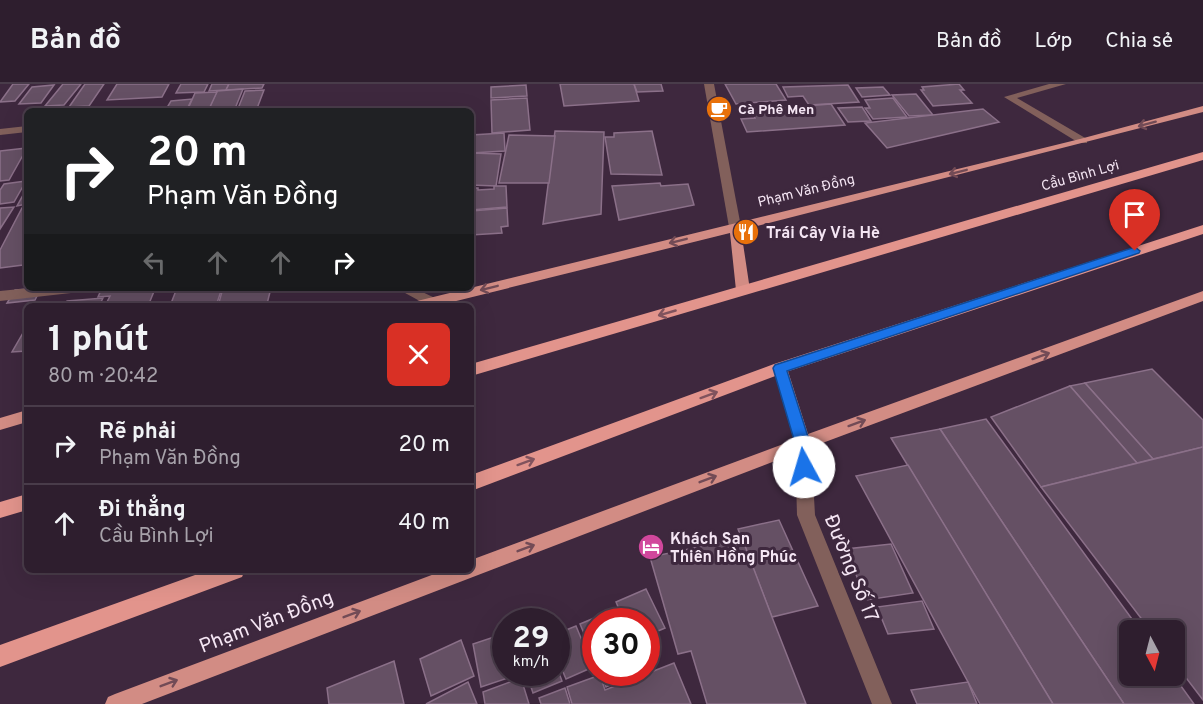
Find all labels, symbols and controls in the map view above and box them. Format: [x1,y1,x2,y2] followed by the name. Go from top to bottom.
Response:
[30,23,121,59] text: Bản đồ
[936,28,1002,55] text: Bản đồ
[1035,28,1072,55] text: Lớp
[1105,28,1173,55] text: Chia sẻ
[704,94,734,124] cafe icon: Cà Phê Men
[738,102,814,119] place label: Cà Phê Men
[1137,119,1156,130] one-way arrow
[147,128,248,181] text: 20 m
[48,132,126,210] icon: right
[1040,157,1121,196] street label: Cầu Bình Lợi
[948,167,967,179] one-way arrow
[756,171,857,212] street label: Phạm Văn Đồng
[147,180,339,214] text: Phạm Văn Đồng
[1109,189,1160,251] pin
[1118,198,1151,231] icon: arrive
[731,217,761,247] restaurant icon: Trái Cây Vỉa Hè
[766,224,880,244] place label: Trái Cây Vỉa Hè
[669,236,688,248] one-way arrow
[138,246,171,279] icon: left
[201,246,234,279] icon: ahead
[264,246,297,279] icon: ahead
[327,246,360,279] icon: right
[480,282,499,294] one-way arrow
[658,307,677,319] one-way arrow
[48,318,149,364] text: 1 phút
[387,323,450,386] button: close
[1031,349,1049,360] one-way arrow
[48,364,158,390] text: 80 m · 20:42
[699,388,718,399] one-way arrow
[848,416,866,427] one-way arrow
[99,419,176,446] text: Rẽ phải
[48,429,81,462] icon: right
[399,432,450,459] text: 20 m
[772,435,836,499] position arrow
[99,446,241,472] text: Phạm Văn Đồng
[516,456,535,467] one-way arrow
[698,473,717,484] one-way arrow
[99,497,186,524] text: Đi thẳng
[48,507,81,540] icon: ahead
[398,510,450,537] text: 40 m
[817,511,884,626] street label: Đường Số 17
[99,524,214,550] text: Cầu Bình Lợi
[670,530,797,568] place label: Khách Sạn Thiên Hồng Phúc
[636,532,666,562] hotel icon: Khách Sạn Thiên Hồng Phúc
[516,542,535,553] one-way arrow
[195,584,338,660] street label: Phạm Văn Đồng
[342,608,361,619] one-way arrow
[582,608,660,686] speed limit sign: 30
[1119,620,1185,686] north arrow
[1119,620,1185,686] map controls
[513,621,549,658] text: 29
[513,653,549,672] text: km/h
[160,677,178,688] one-way arrow

